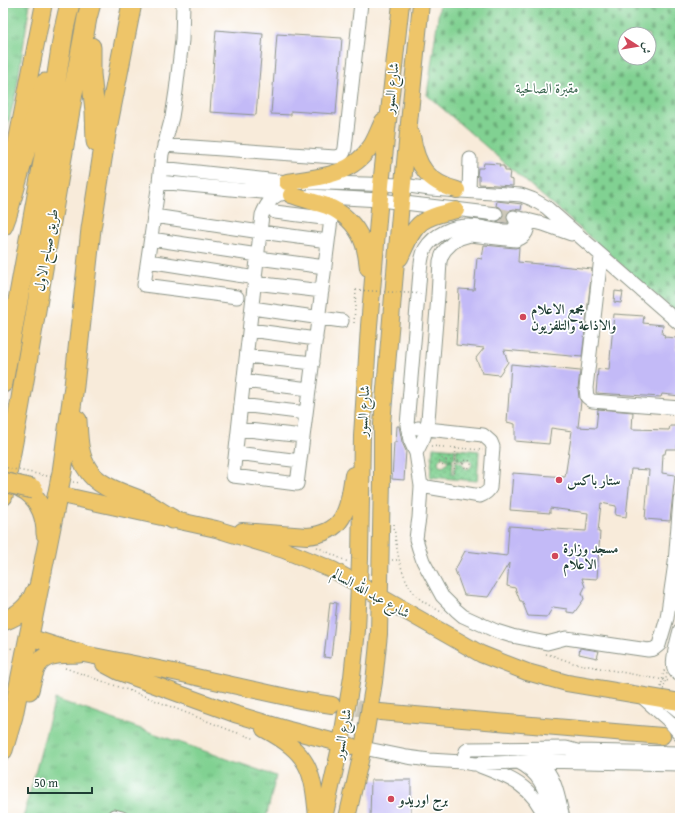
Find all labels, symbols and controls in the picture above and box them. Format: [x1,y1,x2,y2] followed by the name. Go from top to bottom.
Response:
[617,26,657,66] north arrow
[638,41,656,55] text: ش
[378,61,406,117] street label: شارع السور
[515,78,579,98] park label: مقبرة الصالحية
[29,207,66,293] street label: طريق صباح الاول
[531,299,616,335] place label: مجمع الاعلام والاذاعة والتلفزيون
[518,312,528,322] marker: مجمع الاعلام والاذاعة والتلفزيون
[352,385,376,439] street label: شارع السور
[567,470,620,490] place label: ستار باكس
[554,475,564,485] marker: ستار باكس
[563,538,619,577] place label: مسجد وزارة الاعلام
[550,551,560,561] marker: مسجد وزارة الاعلام
[327,562,414,625] street label: شارع عبد الله السالم
[327,707,358,763] street label: شارع السور
[28,769,92,795] scale bar
[34,774,58,791] text: 50 m
[397,789,449,812] place label: برج اوريدو
[386,794,396,804] marker: برج اوريدو

